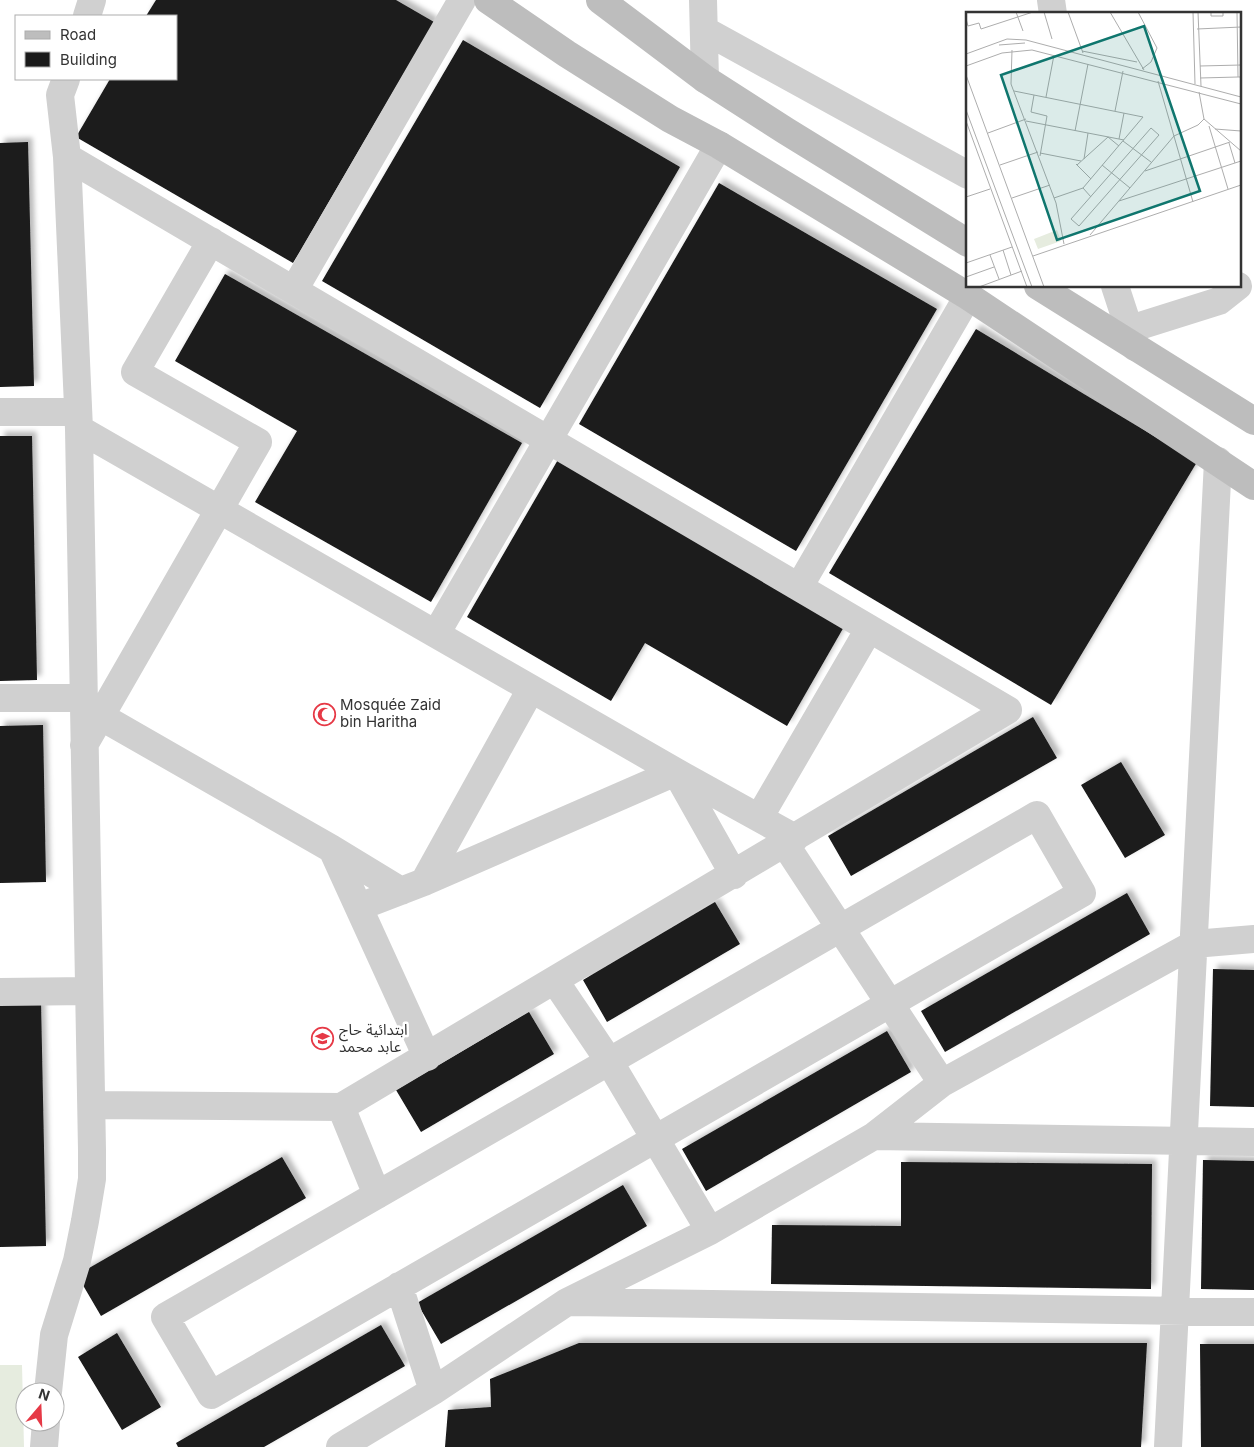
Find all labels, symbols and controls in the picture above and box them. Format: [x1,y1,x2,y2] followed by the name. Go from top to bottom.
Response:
[966,12,1242,288] inset map
[15,15,178,80] legend
[60,25,96,44] text: Road
[60,50,117,69] text: Building
[340,695,441,731] place label: Mosquée Zaid bin Haritha
[312,702,336,726] mosque icon: Mosquée Zaid bin Haritha
[339,1020,408,1056] place label: ابتدائية حاج عابد محمد
[311,1027,335,1051] school or university icon: ابتدائية حاج عابد محمد
[15,1382,65,1432] north arrow
[37,1384,52,1404] text: N

